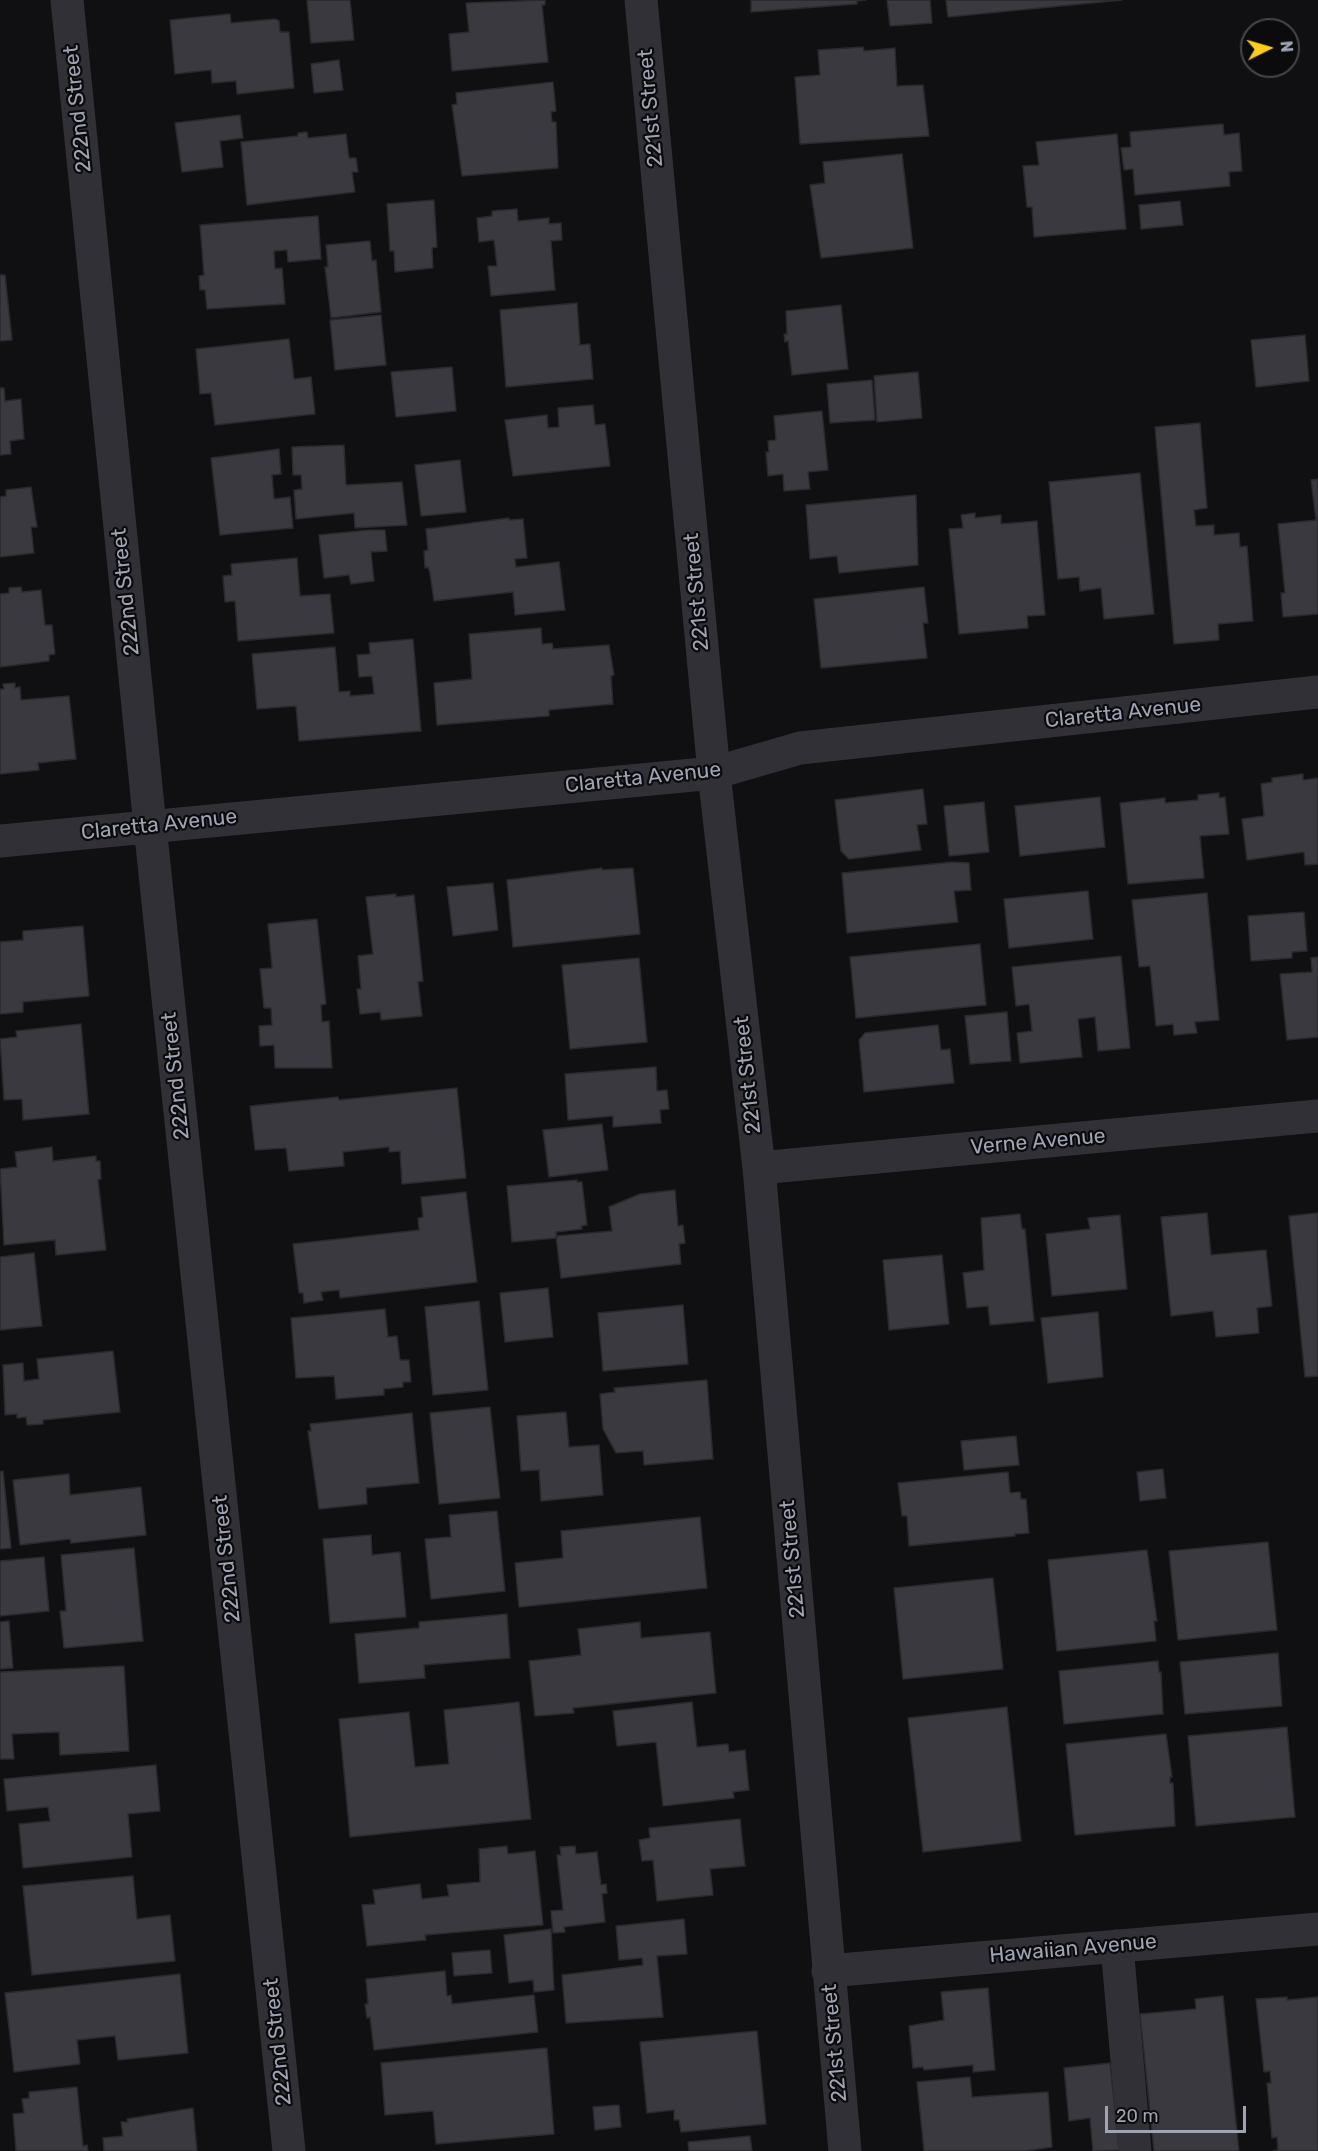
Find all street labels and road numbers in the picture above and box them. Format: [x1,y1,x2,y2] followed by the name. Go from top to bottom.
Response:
[59,44,97,174] street label: 222nd Street
[633,48,669,168] street label: 221st Street
[107,527,145,657] street label: 222nd Street
[679,532,715,652] street label: 221st Street
[1044,692,1202,734] street label: Claretta Avenue
[564,757,722,799] street label: Claretta Avenue
[80,804,238,846] street label: Claretta Avenue
[157,1011,195,1141] street label: 222nd Street
[729,1015,767,1135] street label: 221st Street
[969,1124,1107,1160] street label: Verne Avenue
[208,1494,246,1624] street label: 222nd Street
[775,1499,811,1619] street label: 221st Street
[988,1929,1158,1969] street label: Hawaiian Avenue
[259,1977,297,2107] street label: 222nd Street
[817,1983,853,2103] street label: 221st Street

